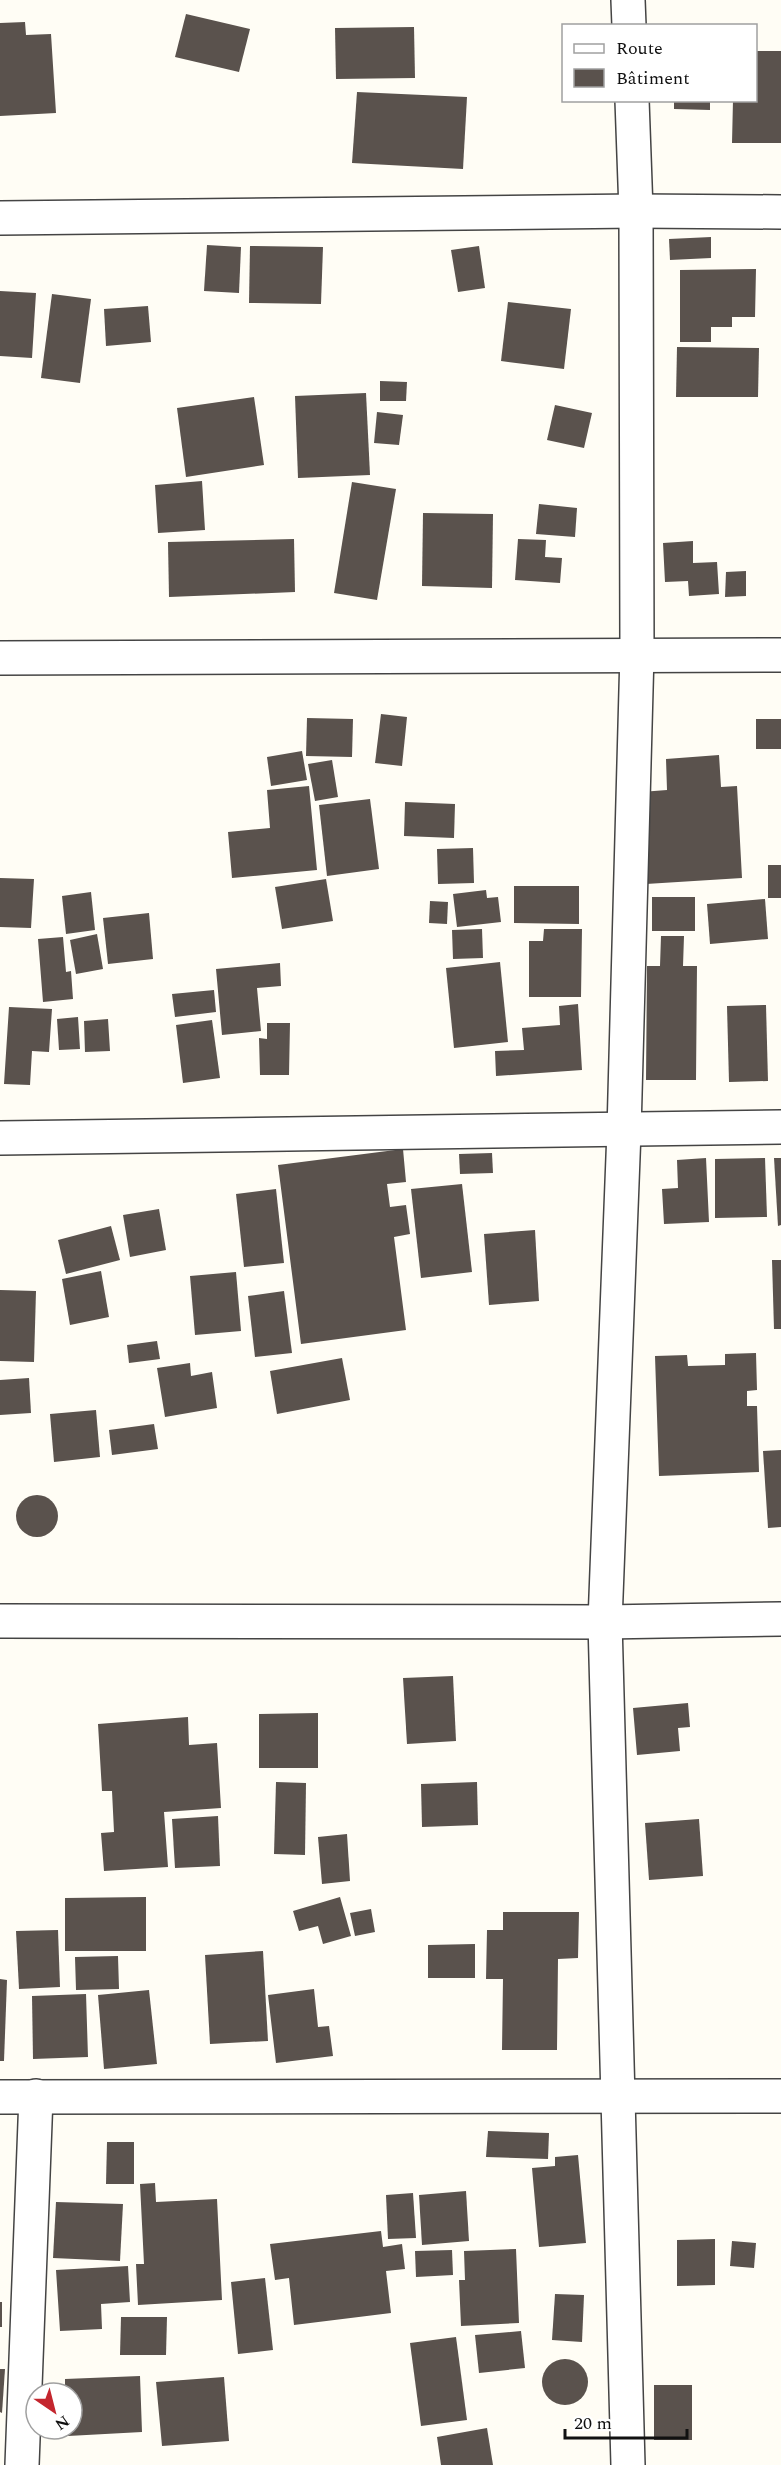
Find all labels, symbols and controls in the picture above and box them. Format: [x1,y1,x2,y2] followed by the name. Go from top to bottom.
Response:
[562,24,757,102] legend
[616,35,663,62] text: Route
[616,65,690,92] text: Bâtiment
[24,2381,84,2441] north arrow
[565,2402,686,2440] scale bar
[50,2409,74,2436] text: N
[574,2410,612,2437] text: 20 m

